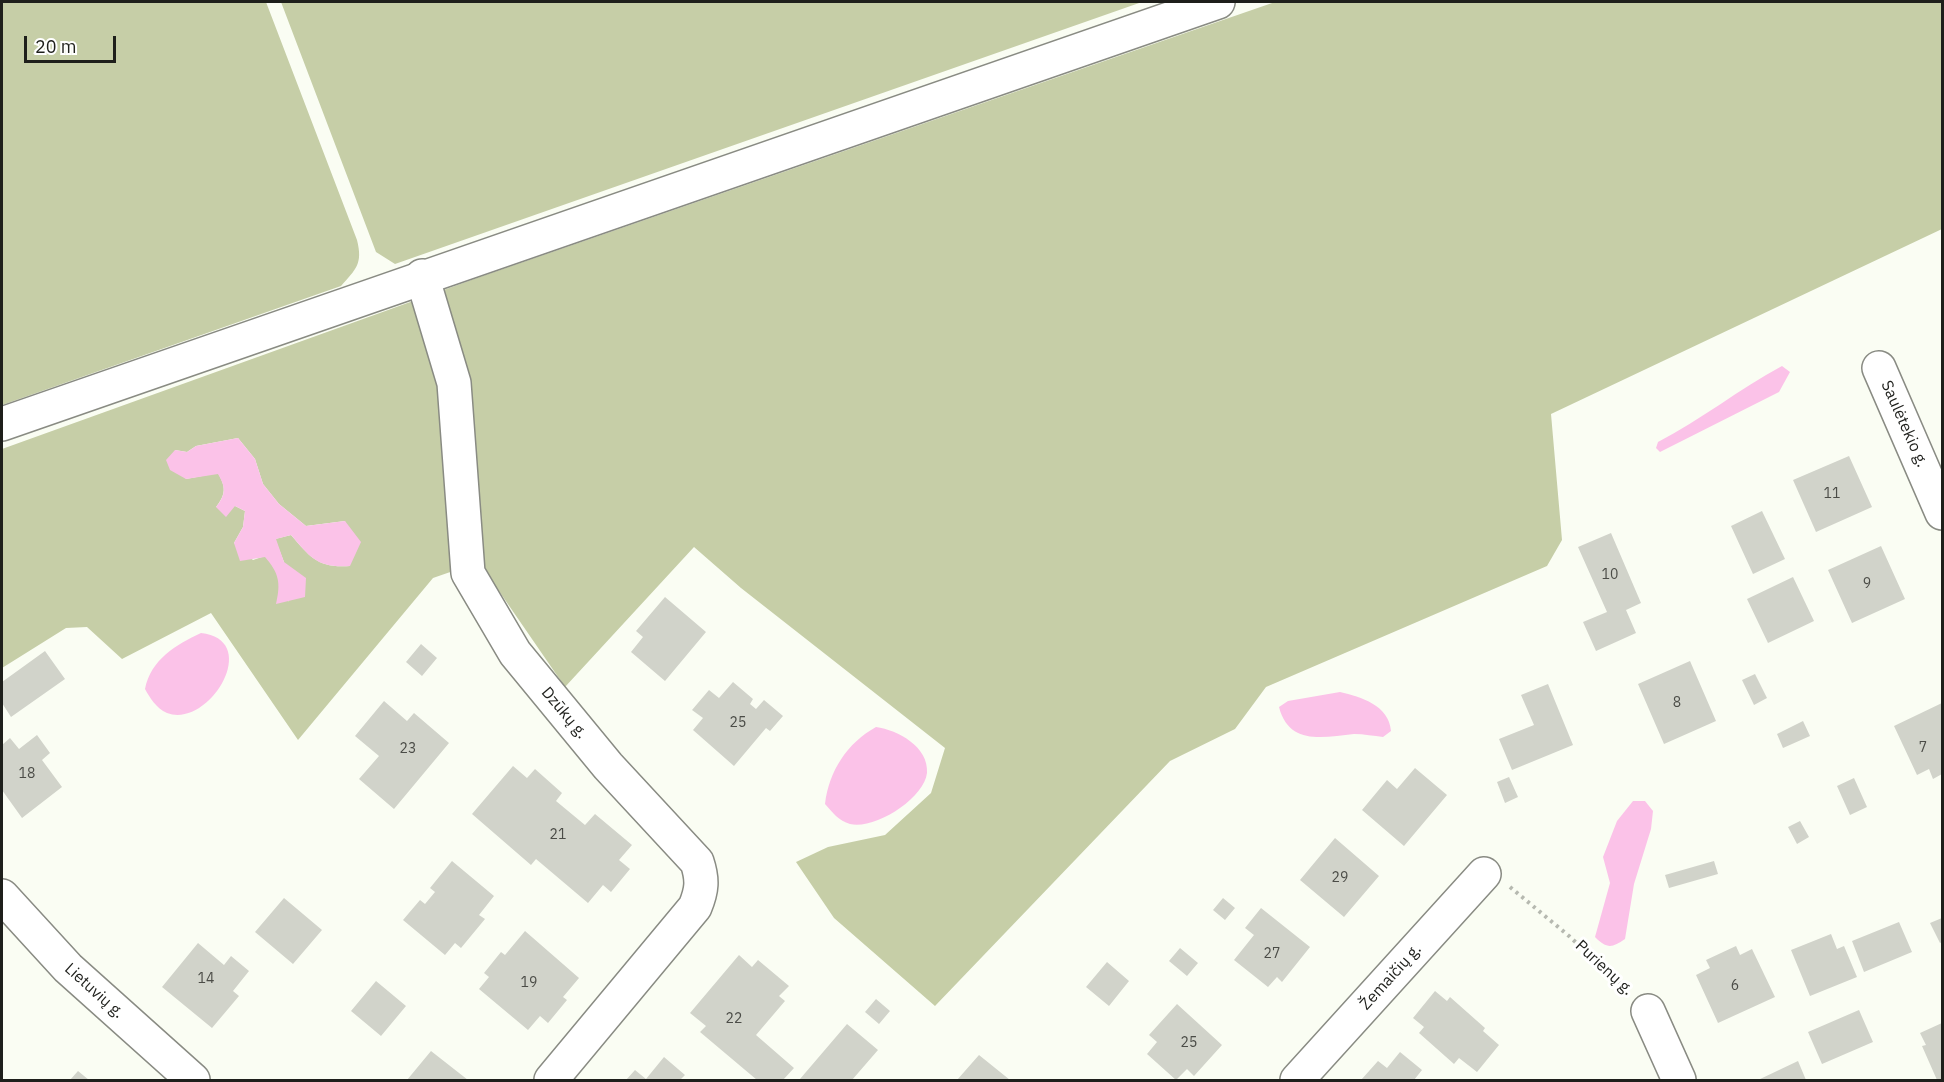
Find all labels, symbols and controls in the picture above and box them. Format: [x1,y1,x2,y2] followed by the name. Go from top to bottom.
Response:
[27,24,118,62] scale bar
[35,35,77,58] text: 20 m
[1876,378,1932,470] street label: Saulėtekio g.
[1824,486,1840,502] house number: 11
[1602,567,1618,583] house number: 10
[1863,576,1871,592] house number: 9
[537,683,591,743] street label: Dzūkų g.
[1673,695,1681,711] house number: 8
[730,715,746,731] house number: 25
[1919,740,1927,756] house number: 7
[400,741,416,757] house number: 23
[19,766,35,782] house number: 18
[550,827,566,843] house number: 21
[1332,870,1348,886] house number: 29
[1571,936,1637,1000] street label: Purienų g.
[1356,940,1426,1014] street label: Žemaičių g.
[1264,946,1280,962] house number: 27
[60,959,128,1023] street label: Lietuvių g.
[198,971,214,987] house number: 14
[521,975,537,991] house number: 19
[1731,978,1739,994] house number: 6
[726,1011,742,1027] house number: 22
[1181,1035,1197,1051] house number: 25

